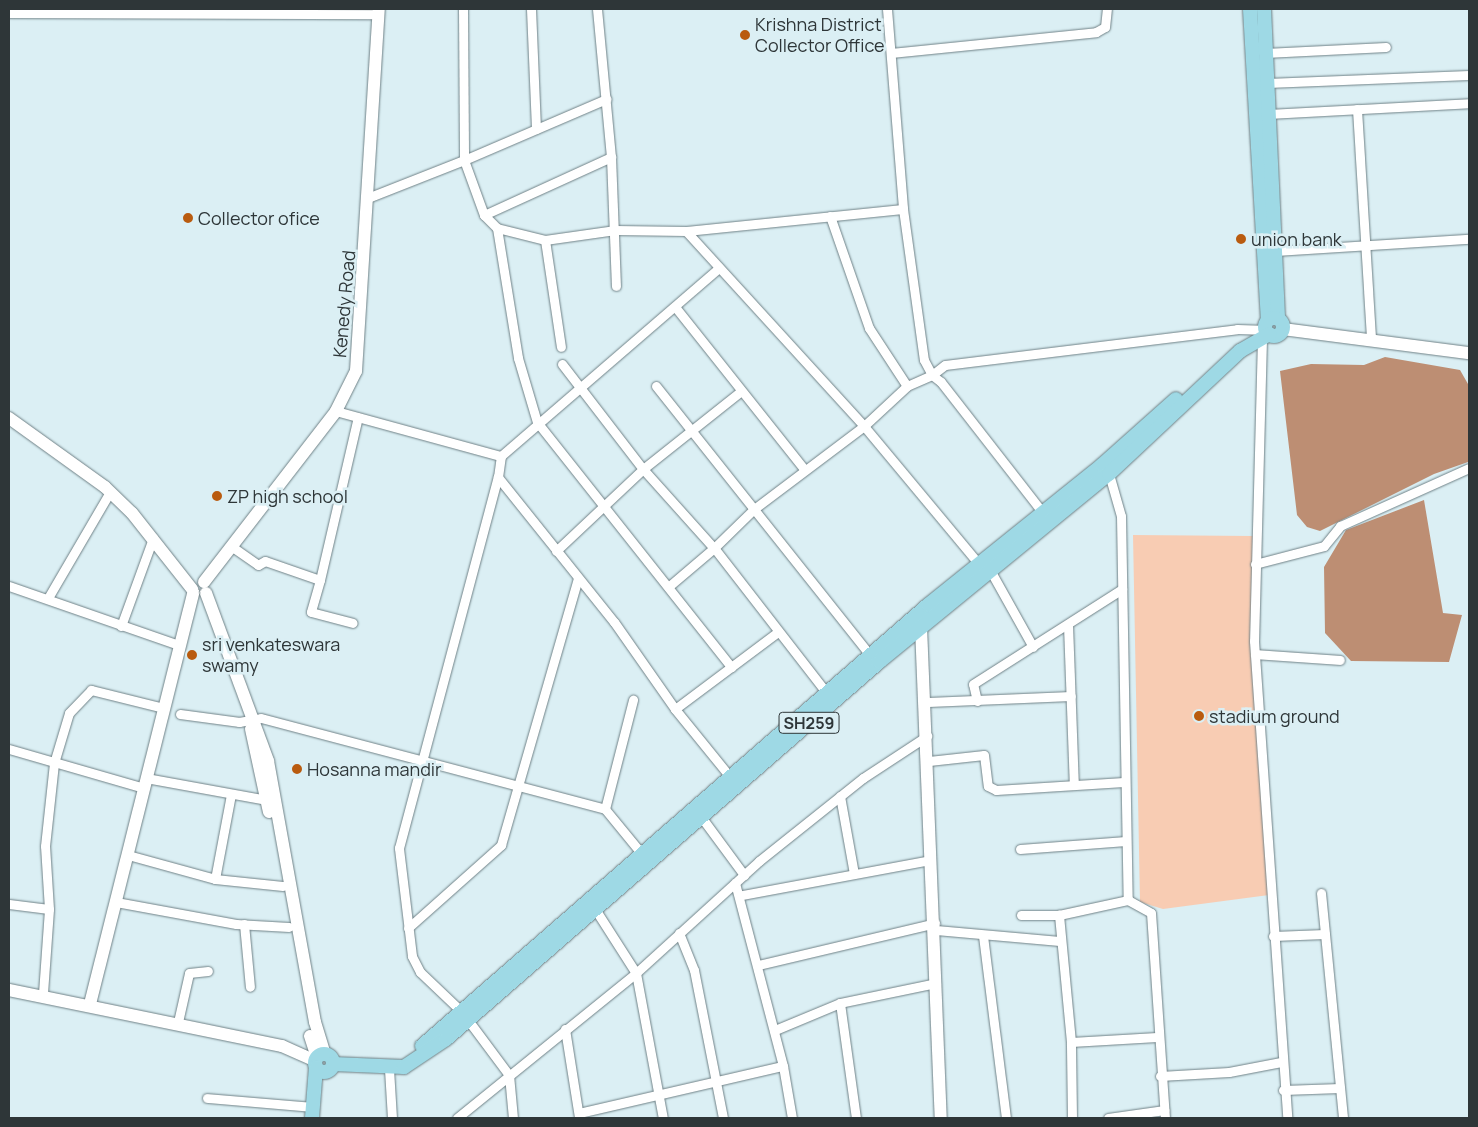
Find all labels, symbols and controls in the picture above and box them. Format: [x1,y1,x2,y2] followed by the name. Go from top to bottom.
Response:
[755,14,885,56] place label: Krishna District Collector Office
[739,29,751,41] marker: Krishna District Collector Office
[198,207,320,229] place label: Collector ofice
[182,212,194,224] marker: Collector ofice
[1251,228,1342,250] place label: union bank
[1235,233,1247,245] marker: union bank
[329,249,359,359] street label: Kenedy Road
[227,485,348,507] place label: ZP high school
[211,490,223,502] marker: ZP high school
[202,634,340,676] place label: sri venkateswara swamy
[186,649,198,661] marker: sri venkateswara swamy
[1209,705,1340,727] place label: stadium ground
[778,710,840,736] road number: SH259
[1193,710,1205,722] marker: stadium ground
[307,758,442,780] place label: Hosanna mandir
[291,763,303,775] marker: Hosanna mandir

